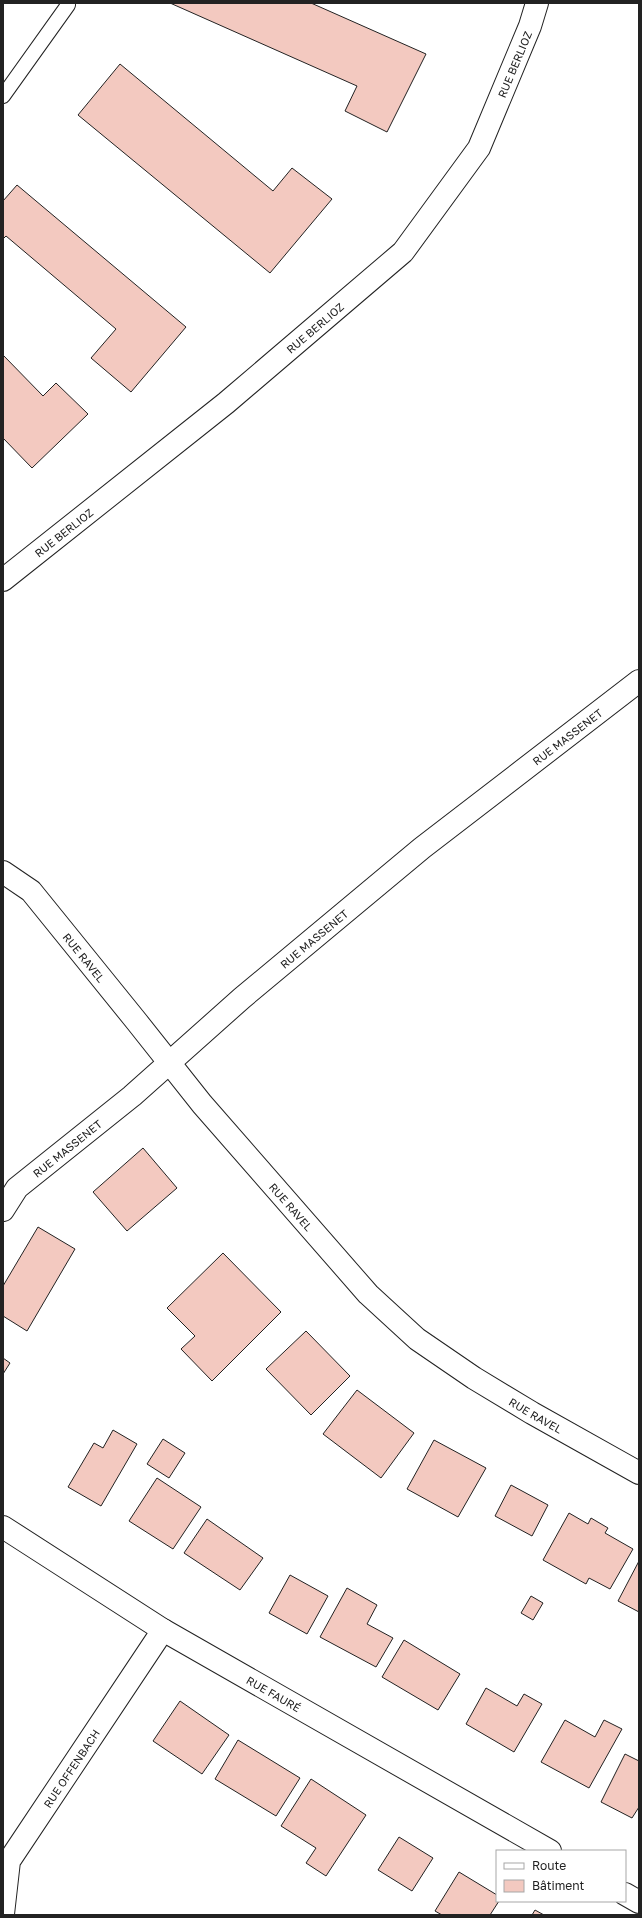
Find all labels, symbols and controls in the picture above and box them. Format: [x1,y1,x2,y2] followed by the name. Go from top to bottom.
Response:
[494,29,534,99] street label: RUE BERLIOZ
[283,299,346,355] street label: RUE BERLIOZ
[32,505,95,559] street label: RUE BERLIOZ
[530,705,605,767] street label: RUE MASSENET
[277,906,350,970] street label: RUE MASSENET
[61,930,109,985] street label: RUE RAVEL
[30,1117,104,1180] street label: RUE MASSENET
[267,1180,316,1234] street label: RUE RAVEL
[507,1394,565,1436] street label: RUE RAVEL
[245,1673,303,1714] street label: RUE FAURÉ
[40,1726,102,1810] street label: RUE OFFENBACH
[496,1850,626,1902] legend
[532,1858,566,1873] text: Route
[532,1878,585,1893] text: Bâtiment

